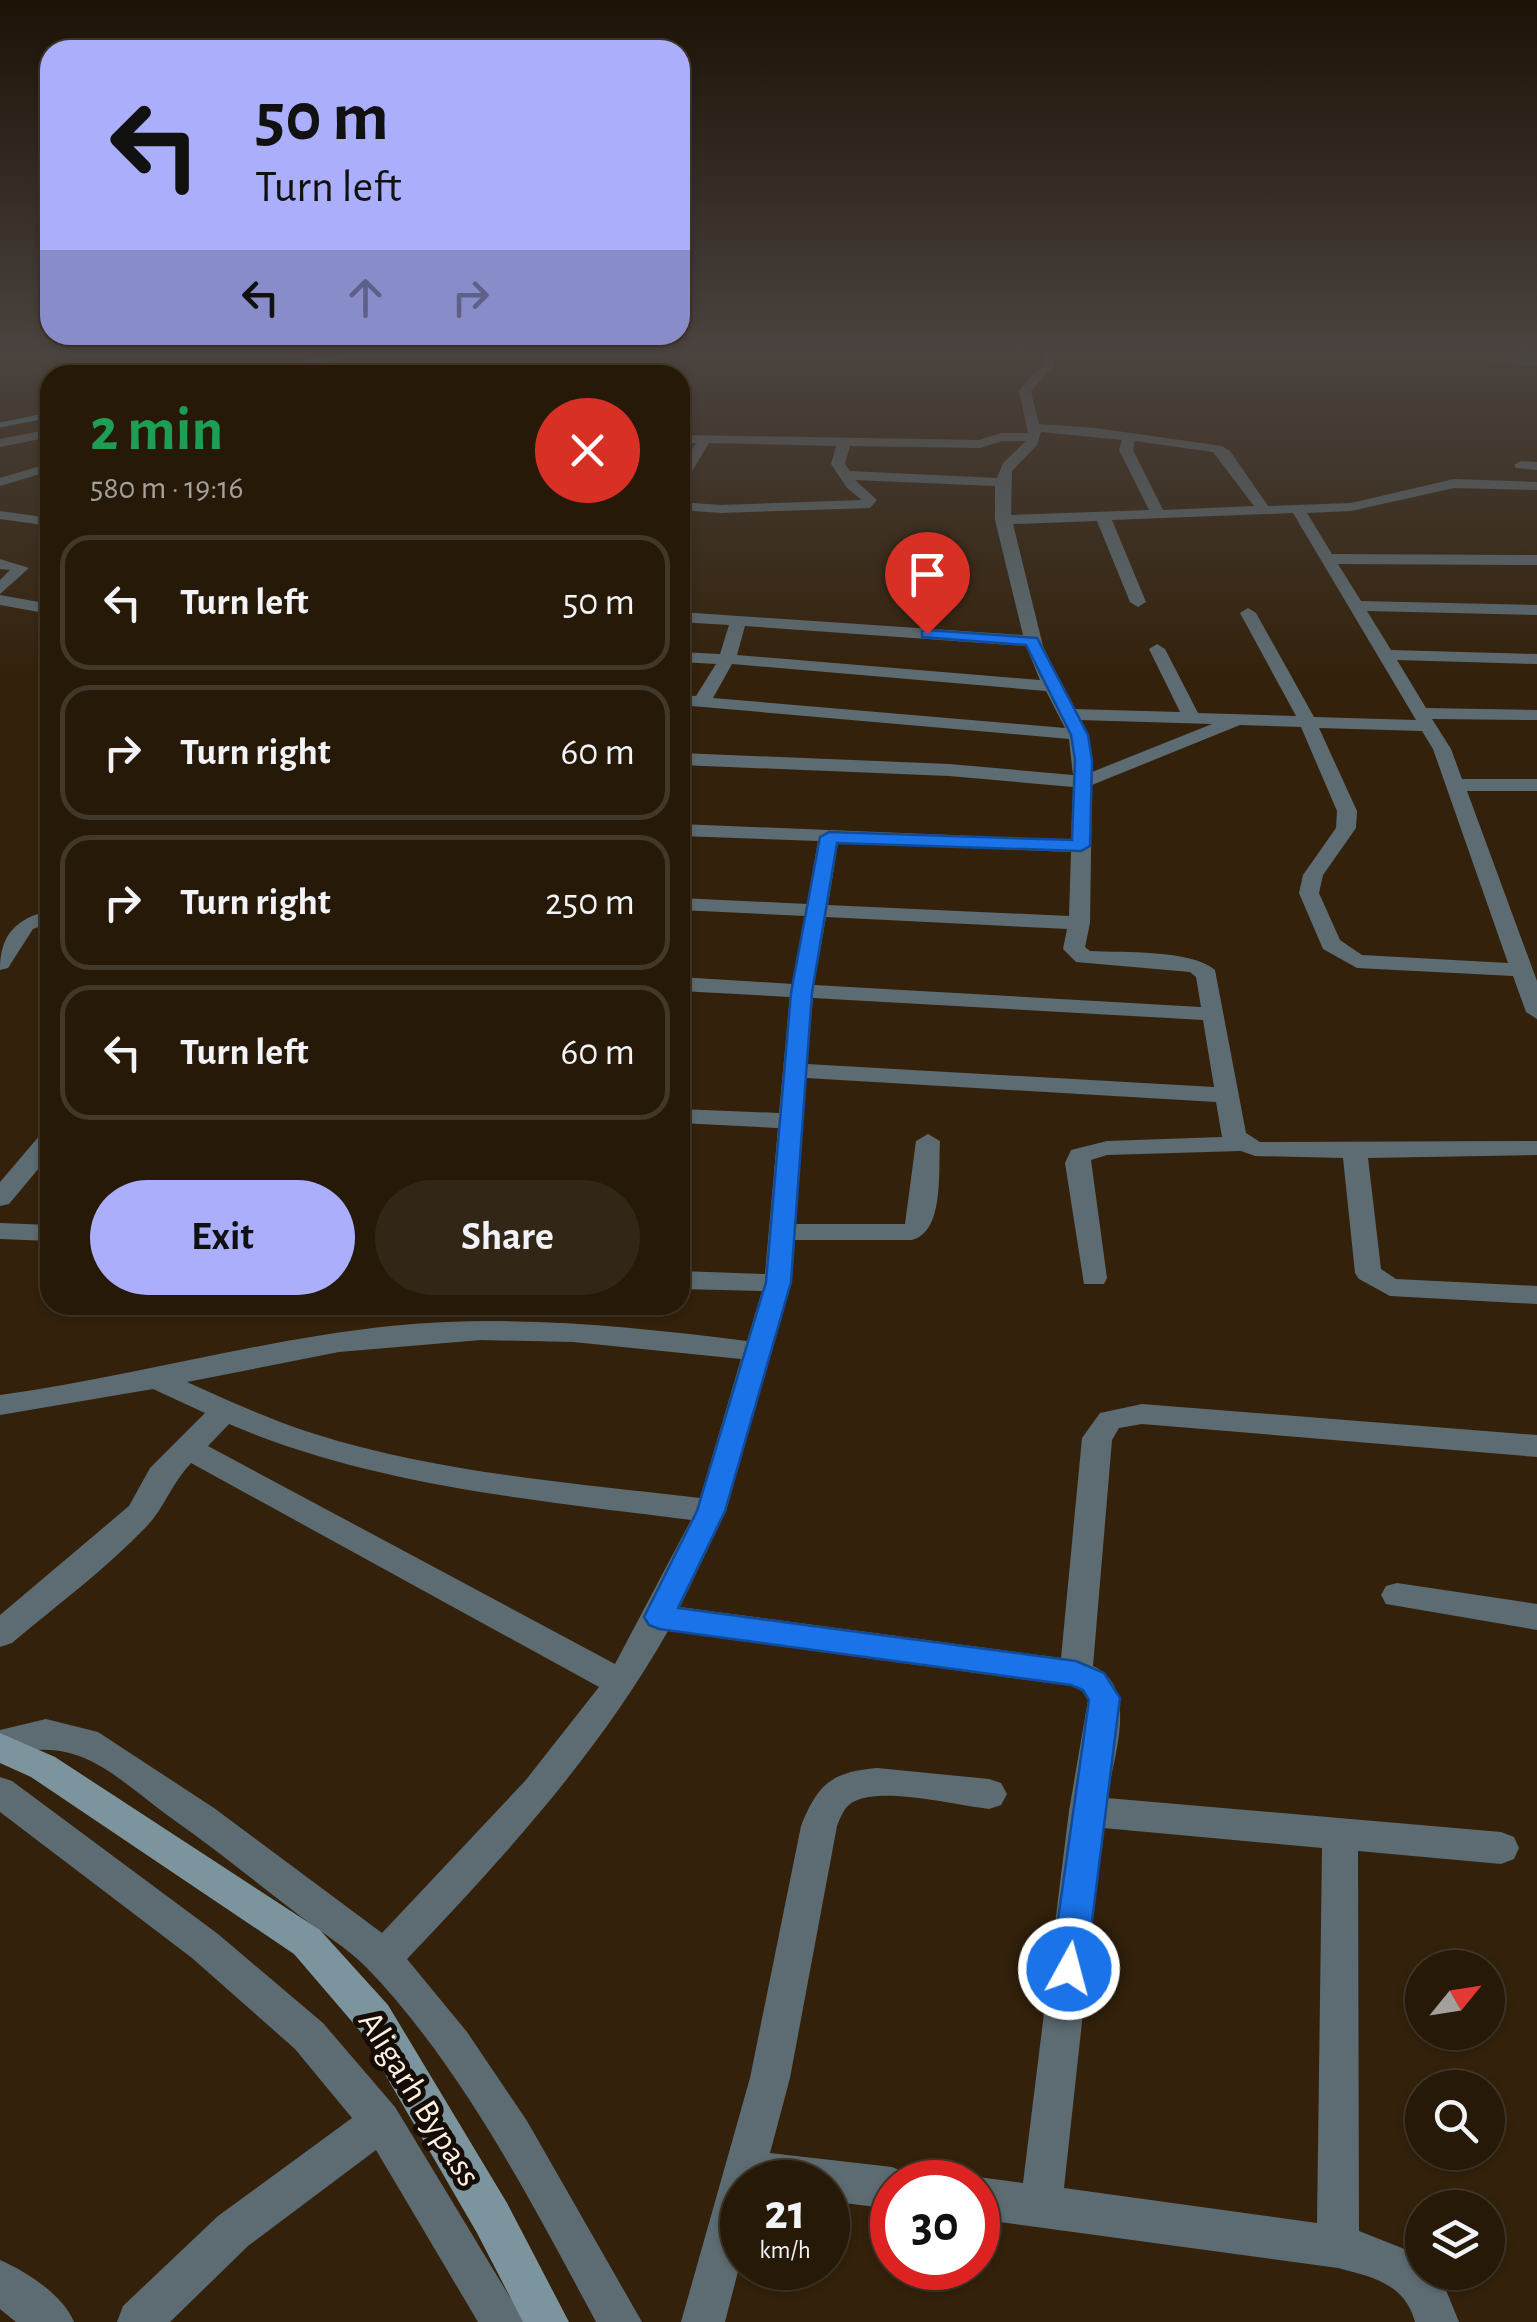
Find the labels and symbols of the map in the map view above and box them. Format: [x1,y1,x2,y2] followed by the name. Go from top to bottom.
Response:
[885,532,970,635] pin
[1017,1917,1121,2021] position arrow
[1405,1950,1505,2050] north arrow
[352,2005,486,2193] street label: Aligarh Bypass
[870,2160,1000,2290] speed limit sign: 30

